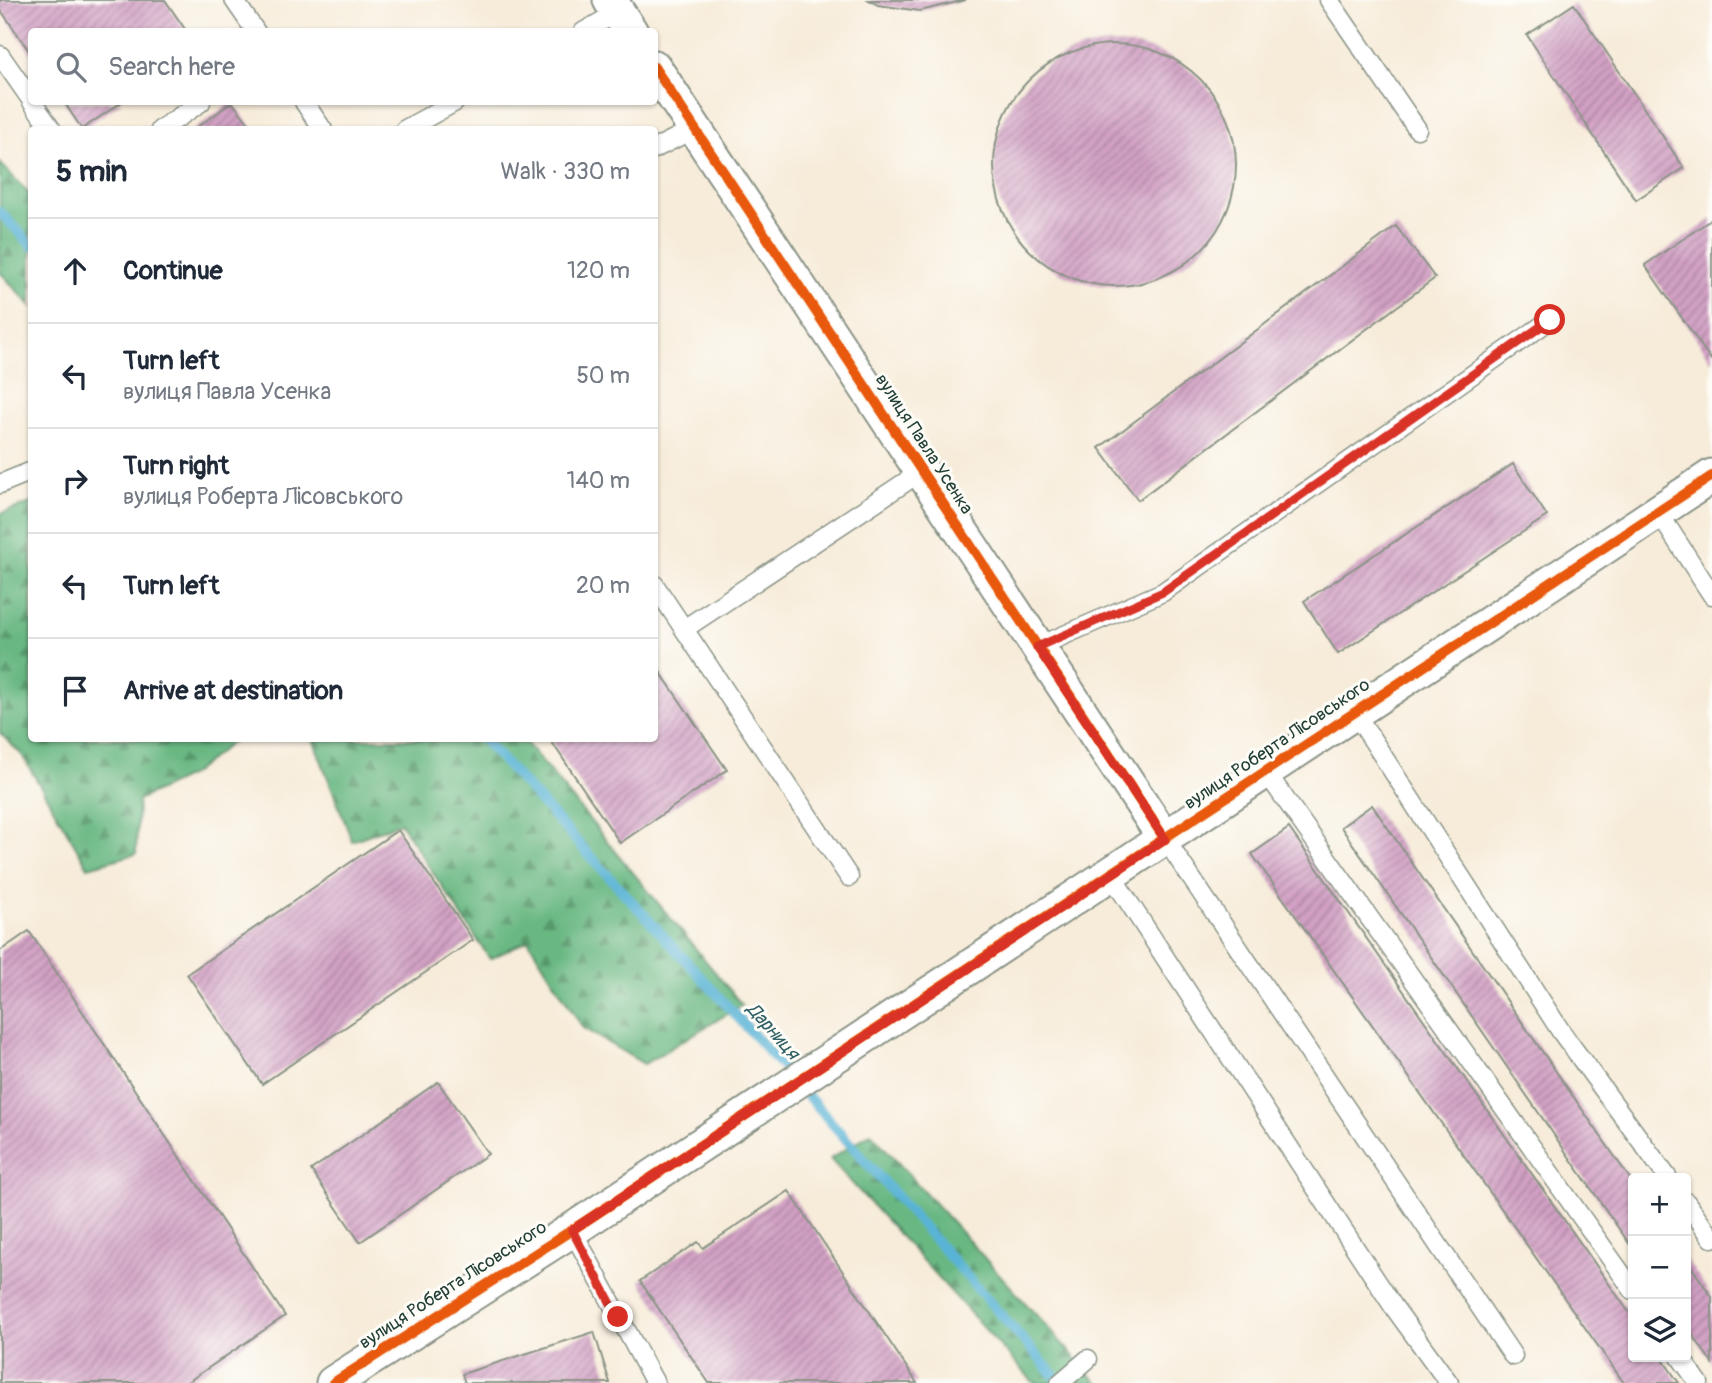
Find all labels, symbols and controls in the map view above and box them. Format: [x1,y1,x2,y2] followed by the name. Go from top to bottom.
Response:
[28,28,658,105] search box
[52,48,90,86] icon: search
[108,51,235,83] text: Search here
[56,153,127,190] text: 5 min
[500,157,630,186] text: Walk · 330 m
[56,252,94,290] icon: ahead
[123,255,223,287] text: Continue
[567,256,630,285] text: 120 m
[1534,304,1565,335] route start
[123,345,219,377] text: Turn left
[56,357,94,395] icon: left
[576,361,630,390] text: 50 m
[870,369,978,519] street label: вулиця Павла Усенка
[123,377,331,406] text: вулиця Павла Усенка
[123,450,229,482] text: Turn right
[56,462,94,500] icon: right
[567,466,630,495] text: 140 m
[123,482,403,511] text: вулиця Роберта Лісовського
[56,567,94,605] icon: left
[123,570,219,602] text: Turn left
[576,571,630,600] text: 20 m
[56,672,94,710] icon: arrive
[1180,673,1375,815] street label: вулиця Роберта Лісовського
[123,675,343,707] text: Arrive at destination
[741,997,806,1066] water label: Дарниця
[1628,1173,1691,1362] map controls
[1628,1173,1691,1236] button: +
[355,1216,551,1354] street label: вулиця Роберта Лісовського
[1628,1236,1691,1299] button: −
[1628,1299,1691,1362] button: layers
[602,1301,633,1332] route end

